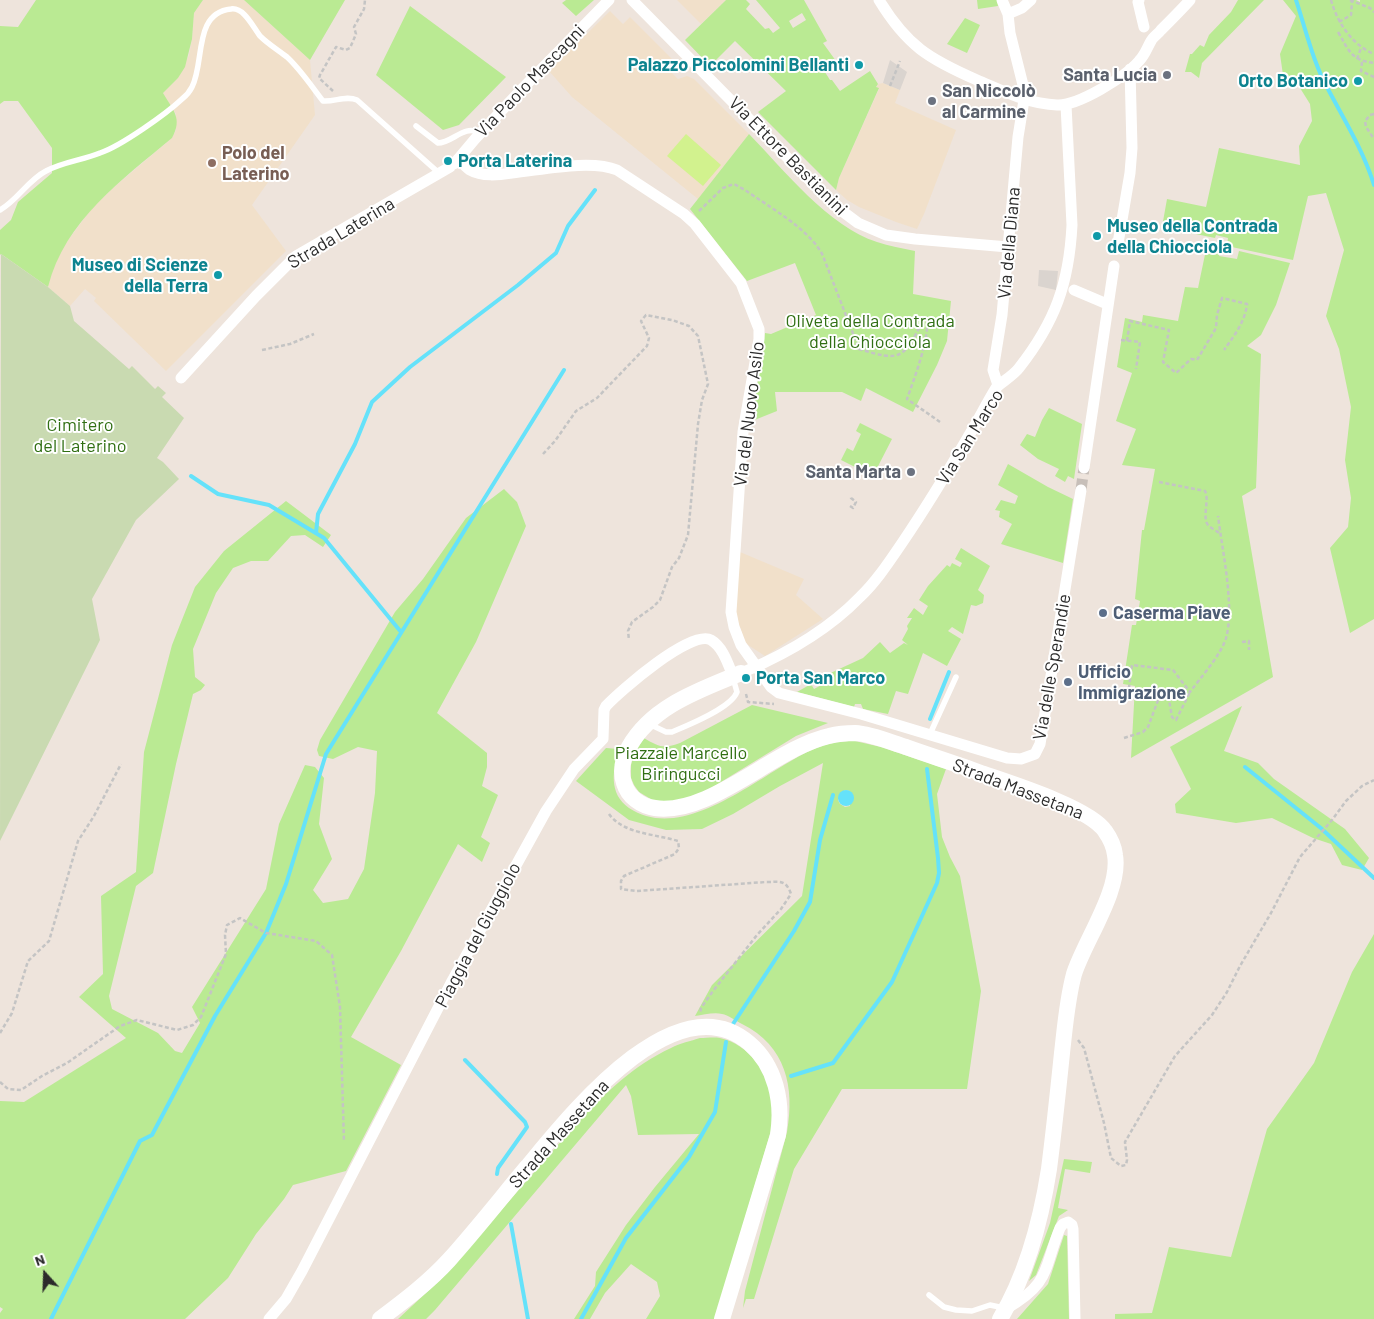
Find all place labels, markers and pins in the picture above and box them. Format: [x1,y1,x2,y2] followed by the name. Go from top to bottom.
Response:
[628,54,849,76] place label: Palazzo Piccolomini Bellanti
[853,59,865,71] marker: Palazzo Piccolomini Bellanti
[1063,64,1157,86] place label: Santa Lucia
[1161,69,1173,81] marker: Santa Lucia
[1238,70,1348,92] place label: Orto Botanico
[1352,75,1364,87] marker: Orto Botanico
[942,80,1036,122] place label: San Niccolò al Carmine
[926,95,938,107] marker: San Niccolò al Carmine
[222,142,289,184] place label: Polo del Laterino
[458,150,572,172] place label: Porta Laterina
[442,155,454,167] marker: Porta Laterina
[206,157,218,169] marker: Polo del Laterino
[1107,215,1278,258] place label: Museo della Contrada della Chiocciola
[1091,230,1103,242] marker: Museo della Contrada della Chiocciola
[72,254,208,296] place label: Museo di Scienze della Terra
[212,269,224,281] marker: Museo di Scienze della Terra
[805,461,901,483] place label: Santa Marta
[905,466,917,478] marker: Santa Marta
[1113,602,1230,624] place label: Caserma Piave
[1097,607,1109,619] marker: Caserma Piave
[1078,661,1186,704] place label: Ufficio Immigrazione
[756,667,885,689] place label: Porta San Marco
[740,672,752,684] marker: Porta San Marco
[1062,676,1074,688] marker: Ufficio Immigrazione

